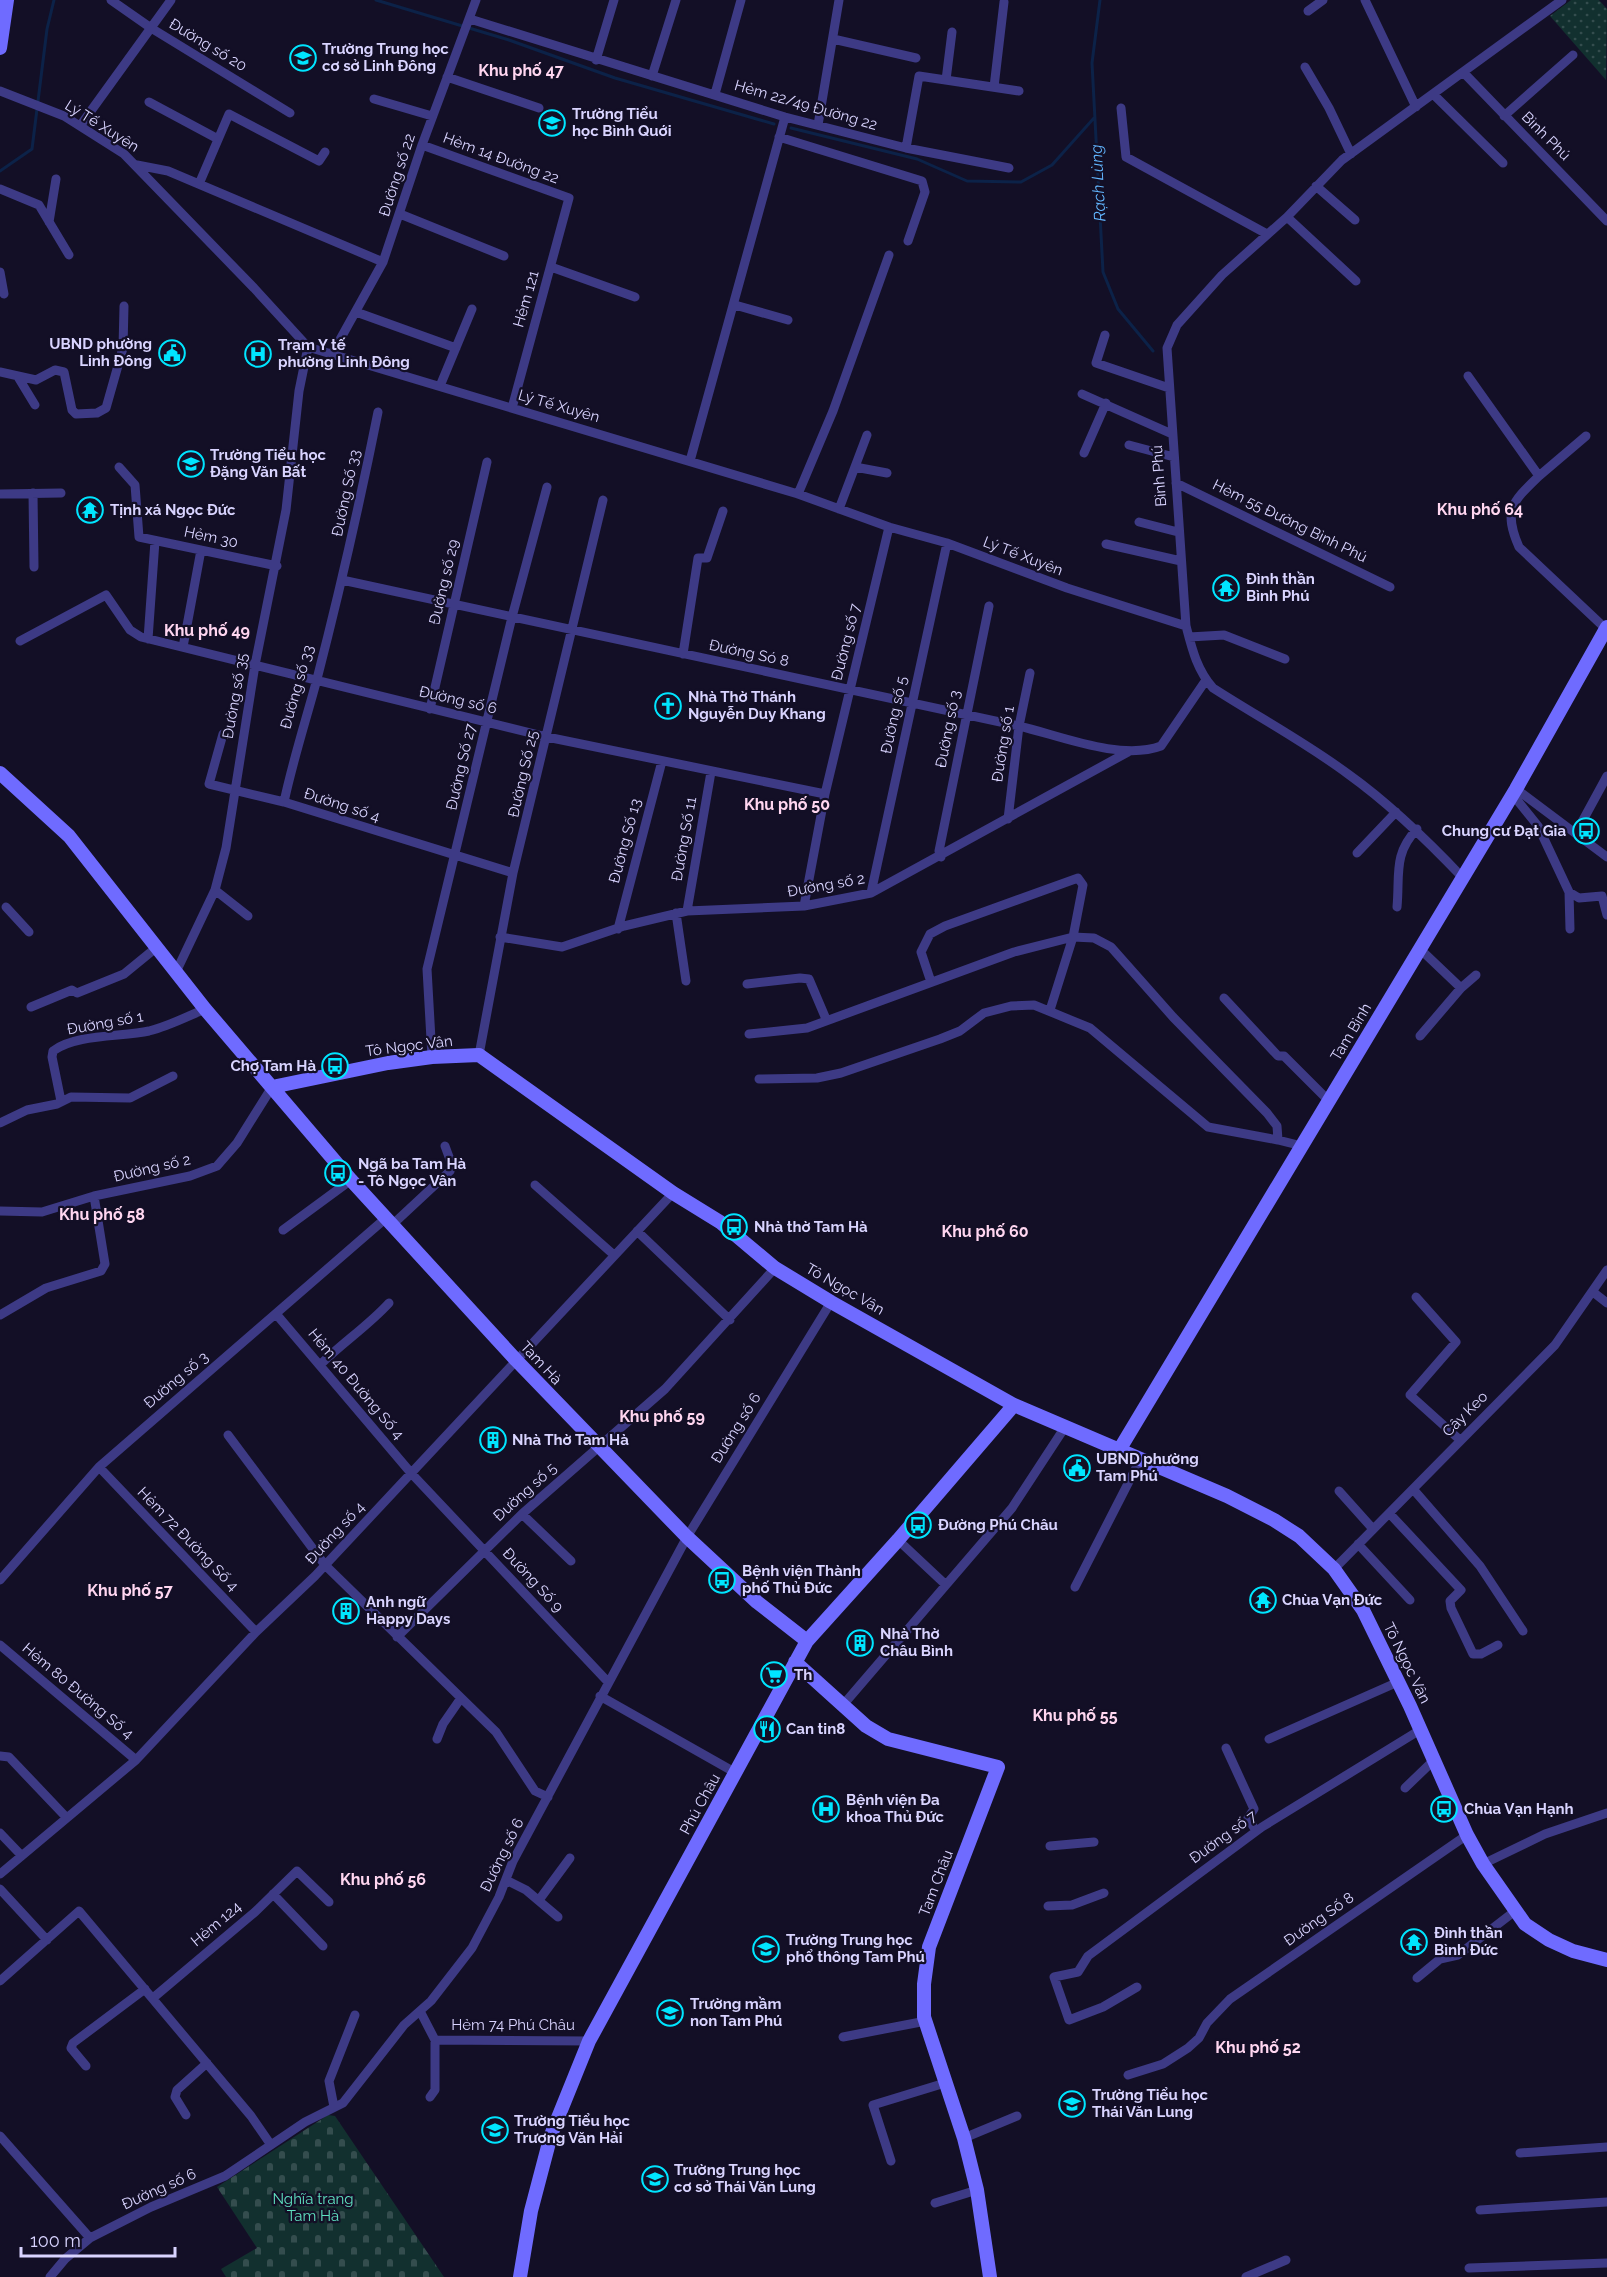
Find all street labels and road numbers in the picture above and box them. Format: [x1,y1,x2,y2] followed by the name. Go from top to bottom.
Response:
[166,15,250,75] street label: Đường số 20
[733,76,880,134] street label: Hẻm 22/49 Đường 22
[62,96,142,156] street label: Lý Tế Xuyên
[1518,108,1574,164] street label: Bình Phú
[441,129,562,187] street label: Hẻm 14 Đường 22
[375,131,419,219] street label: Đường số 22
[509,268,543,329] street label: Hẻm 121
[516,386,602,426] street label: Lý Tế Xuyên
[1148,445,1170,507] street label: Bình Phú
[328,448,364,538] street label: Đường Số 33
[1210,476,1370,566] street label: Hẻm 55 Đường Bình Phú
[182,523,240,551] street label: Hẻm 30
[981,533,1065,579] street label: Lý Tế Xuyên
[425,537,463,626] street label: Đường số 29
[828,602,864,682] street label: Đường số 7
[707,636,791,670] street label: Đường Só 8
[276,643,318,731] street label: Đường số 33
[219,652,251,740] street label: Đường số 35
[877,675,911,755] street label: Đường số 5
[417,682,499,718] street label: Đường số 6
[932,689,964,769] street label: Đường số 3
[988,704,1018,783] street label: Đường số 1
[442,722,480,812] street label: Đường Số 27
[504,729,542,819] street label: Đường Số 25
[302,784,382,826] street label: Đường số 4
[668,795,700,883] street label: Đường Số 11
[605,797,645,885] street label: Đường Số 13
[786,869,866,901] street label: Đường số 2
[1327,1000,1375,1064] street label: Tam Bình
[66,1007,145,1039] street label: Đường số 1
[364,1032,454,1060] street label: Tô Ngọc Vân
[112,1150,192,1186] street label: Đường số 2
[802,1259,888,1319] street label: Tô Ngọc Vân
[304,1325,408,1443] street label: Hẻm 40 Đường Số 4
[516,1338,566,1388] street label: Tam Hà
[140,1348,212,1412] street label: Đường số 3
[1439,1388,1491,1440] street label: Cây Keo
[707,1390,765,1466] street label: Đường số 6
[490,1459,560,1525] street label: Đường số 5
[134,1483,242,1595] street label: Hẻm 72 Đường Số 4
[302,1498,368,1568] street label: Đường số 4
[499,1544,567,1616] street label: Đường Số 9
[1380,1620,1434,1706] street label: Tô Ngọc Vân
[19,1639,137,1743] street label: Hẻm 80 Đường Số 4
[676,1770,724,1838] street label: Phú Châu
[1186,1807,1260,1867] street label: Đường số 7
[476,1815,528,1895] street label: Đường số 6
[915,1847,957,1919] street label: Tam Châu
[1281,1888,1358,1950] street label: Đường Số 8
[187,1898,245,1950] street label: Hẻm 124
[451,2016,575,2034] street label: Hẻm 74 Phú Châu
[119,2165,199,2213] street label: Đường số 6

